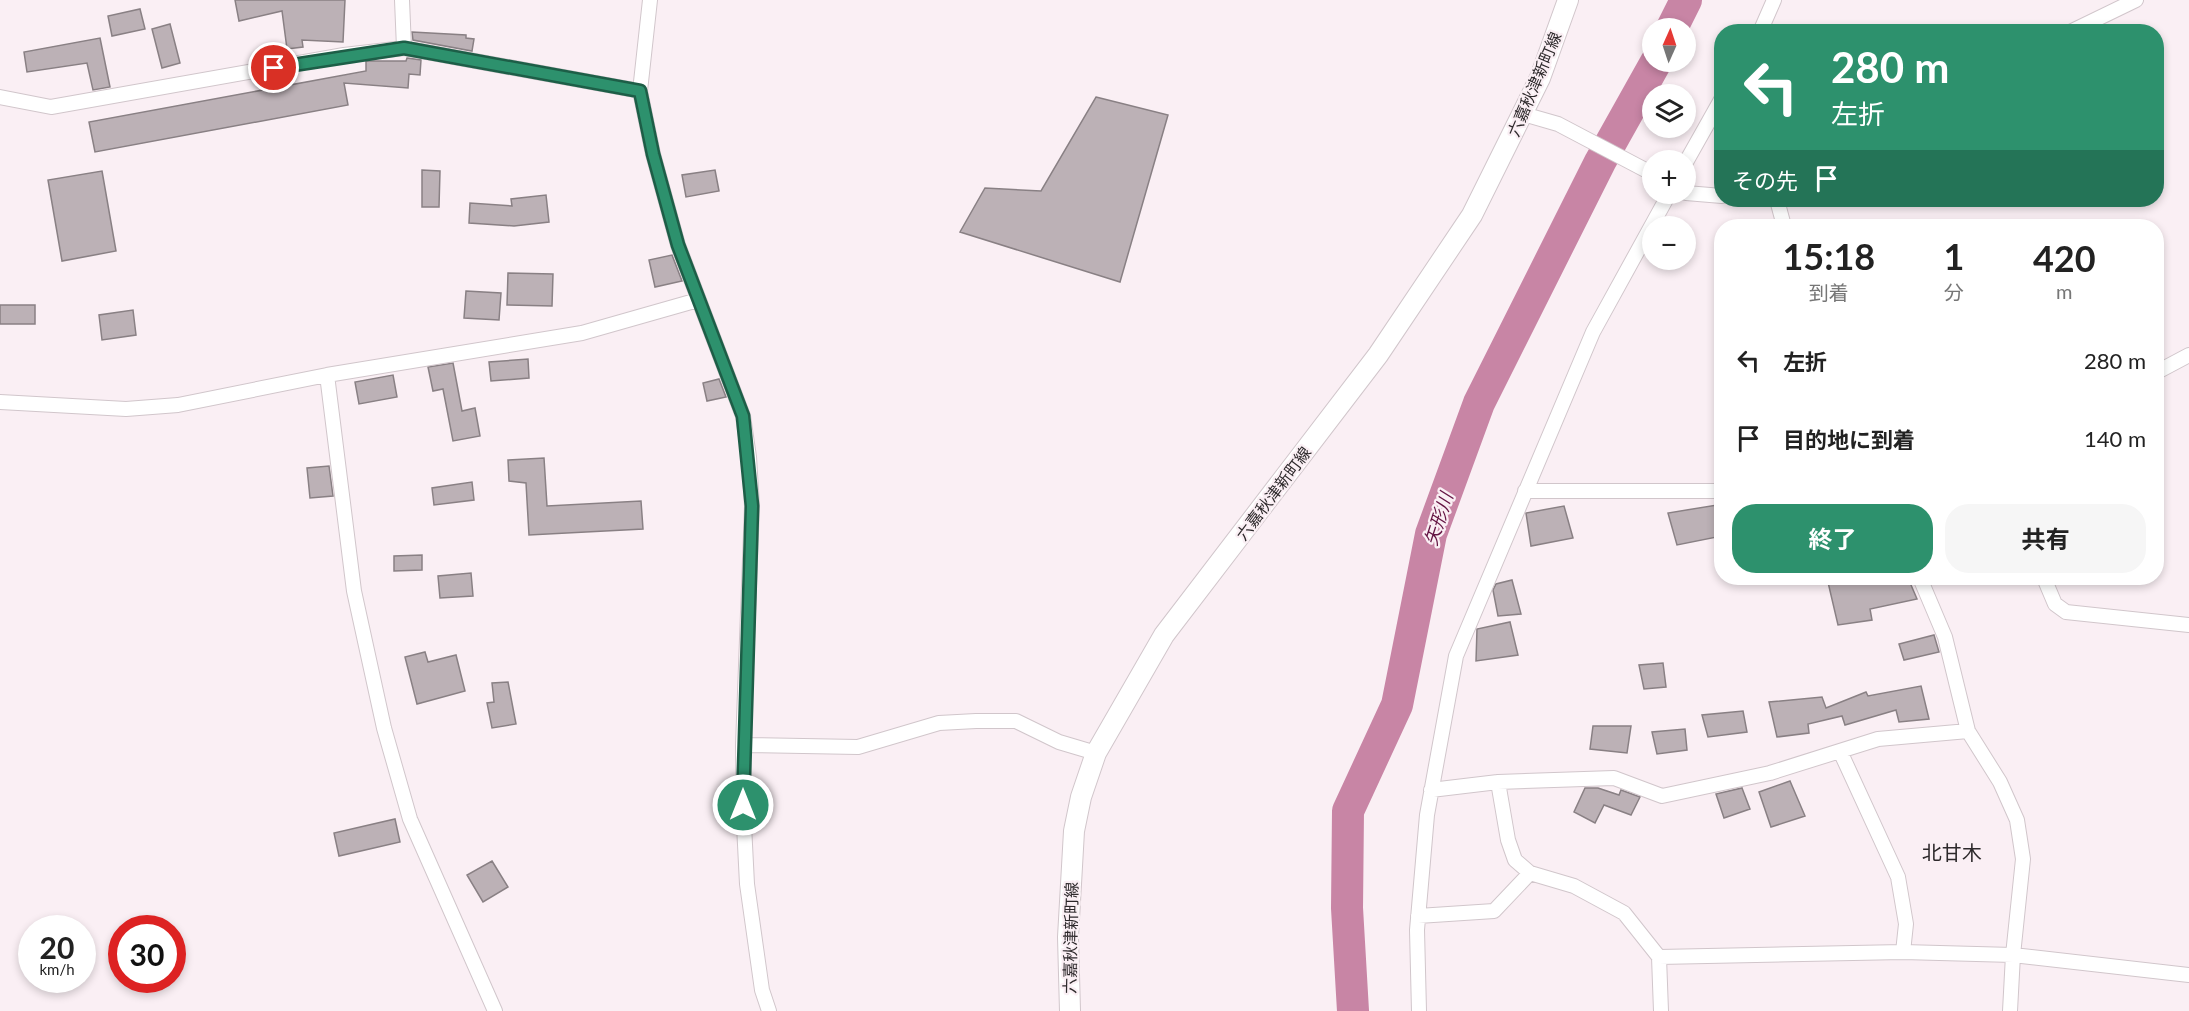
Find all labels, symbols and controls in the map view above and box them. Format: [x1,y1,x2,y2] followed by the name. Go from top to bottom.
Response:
[1642,18,1696,72] north arrow
[1642,18,1696,270] map controls
[1503,29,1565,139] street label: 六嘉秋津新町線
[248,42,299,93] pin
[1831,42,1949,92] text: 280 m
[1732,48,1810,126] icon: left
[257,51,290,84] icon: arrive
[1642,84,1696,138] button: layers
[1831,97,1885,130] text: 左折
[1642,150,1696,204] button: +
[1810,162,1843,195] icon: arrive
[1732,167,1798,194] text: その先
[1642,216,1696,270] button: −
[1782,234,1875,278] text: 15:18
[1944,234,1965,278] text: 1
[2033,236,2096,280] text: 420
[2056,279,2072,303] text: m
[1809,280,1849,304] text: 到着
[1944,280,1964,304] text: 分
[1732,344,1765,377] icon: left
[2084,347,2146,374] text: 280 m
[1783,348,1827,375] text: 左折
[1732,422,1765,455] icon: arrive
[2084,425,2146,452] text: 140 m
[1783,426,1915,453] text: 目的地に到着
[1232,443,1314,543] street label: 六嘉秋津新町線
[1419,488,1457,548] water label: 矢形川
[1732,504,1933,573] button: 終了
[1945,504,2146,573] button: 共有
[711,773,775,837] position arrow
[1922,840,1982,864] district label: 北甘木
[1060,882,1080,994] street label: 六嘉秋津新町線
[108,915,186,993] speed limit sign: 30
[40,929,74,965] text: 20
[39,960,75,978] text: km/h

